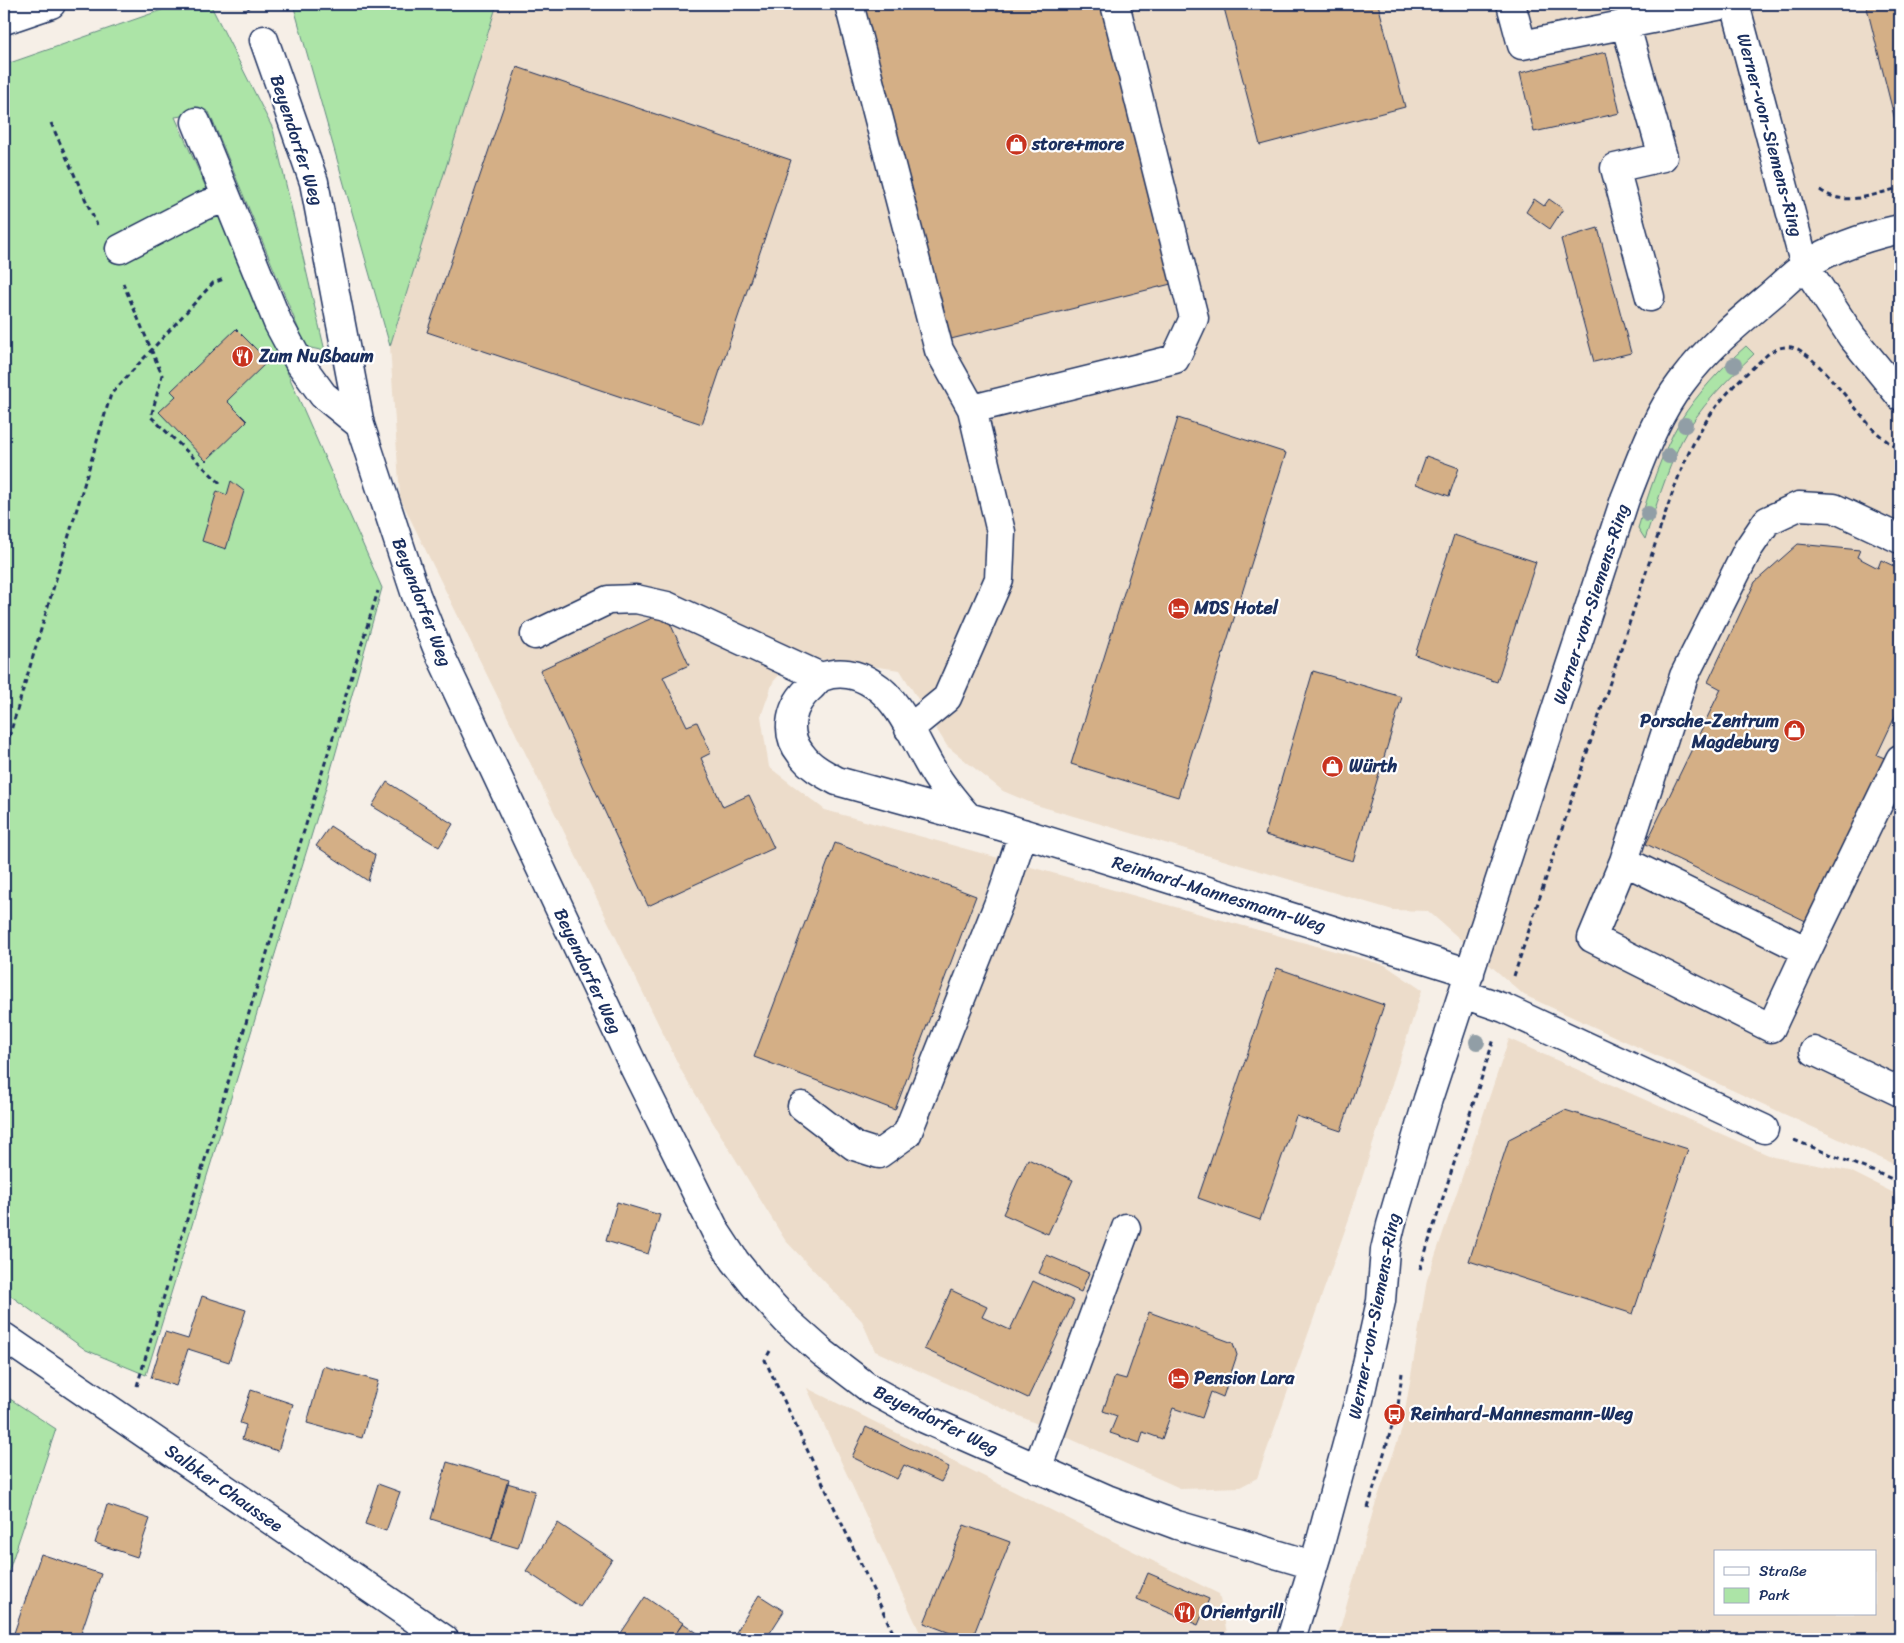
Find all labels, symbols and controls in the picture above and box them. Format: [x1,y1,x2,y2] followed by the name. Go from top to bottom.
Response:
[1727,30,1813,240] street label: Werner-von-Siemens-Ring
[261,70,333,210] street label: Beyendorfer Weg
[1031,128,1125,160] place label: store+more
[1004,132,1028,156] shop icon: store+more
[258,340,374,372] place label: Zum Nußbaum
[231,344,255,368] restaurant icon: Zum Nußbaum
[1543,499,1639,709] street label: Werner-von-Siemens-Ring
[383,533,461,671] street label: Beyendorfer Weg
[1193,592,1279,624] place label: MDS Hotel
[1166,596,1190,620] hotel icon: MDS Hotel
[1640,705,1779,758] place label: Porsche-Zentrum Magdeburg
[1783,719,1807,743] shop icon: Porsche-Zentrum Magdeburg
[1349,750,1398,782] place label: Würth
[1321,754,1345,778] shop icon: Würth
[1108,846,1330,942] street label: Reinhard-Mannesmann-Weg
[545,903,631,1039] street label: Beyendorfer Weg
[1338,1210,1410,1422] street label: Werner-von-Siemens-Ring
[1194,1362,1295,1394] place label: Pension Lara
[1166,1366,1190,1390] hotel icon: Pension Lara
[868,1376,1004,1464] street label: Beyendorfer Weg
[1410,1398,1633,1430] place label: Reinhard-Mannesmann-Weg
[1383,1402,1407,1426] bus stop icon: Reinhard-Mannesmann-Weg
[158,1435,290,1541] street label: Salbker Chaussee
[1714,1550,1876,1616] legend
[1759,1558,1807,1584] text: Straße
[1759,1582,1790,1608] text: Park
[1201,1596,1284,1628] place label: Orientgrill
[1173,1600,1197,1624] restaurant icon: Orientgrill

